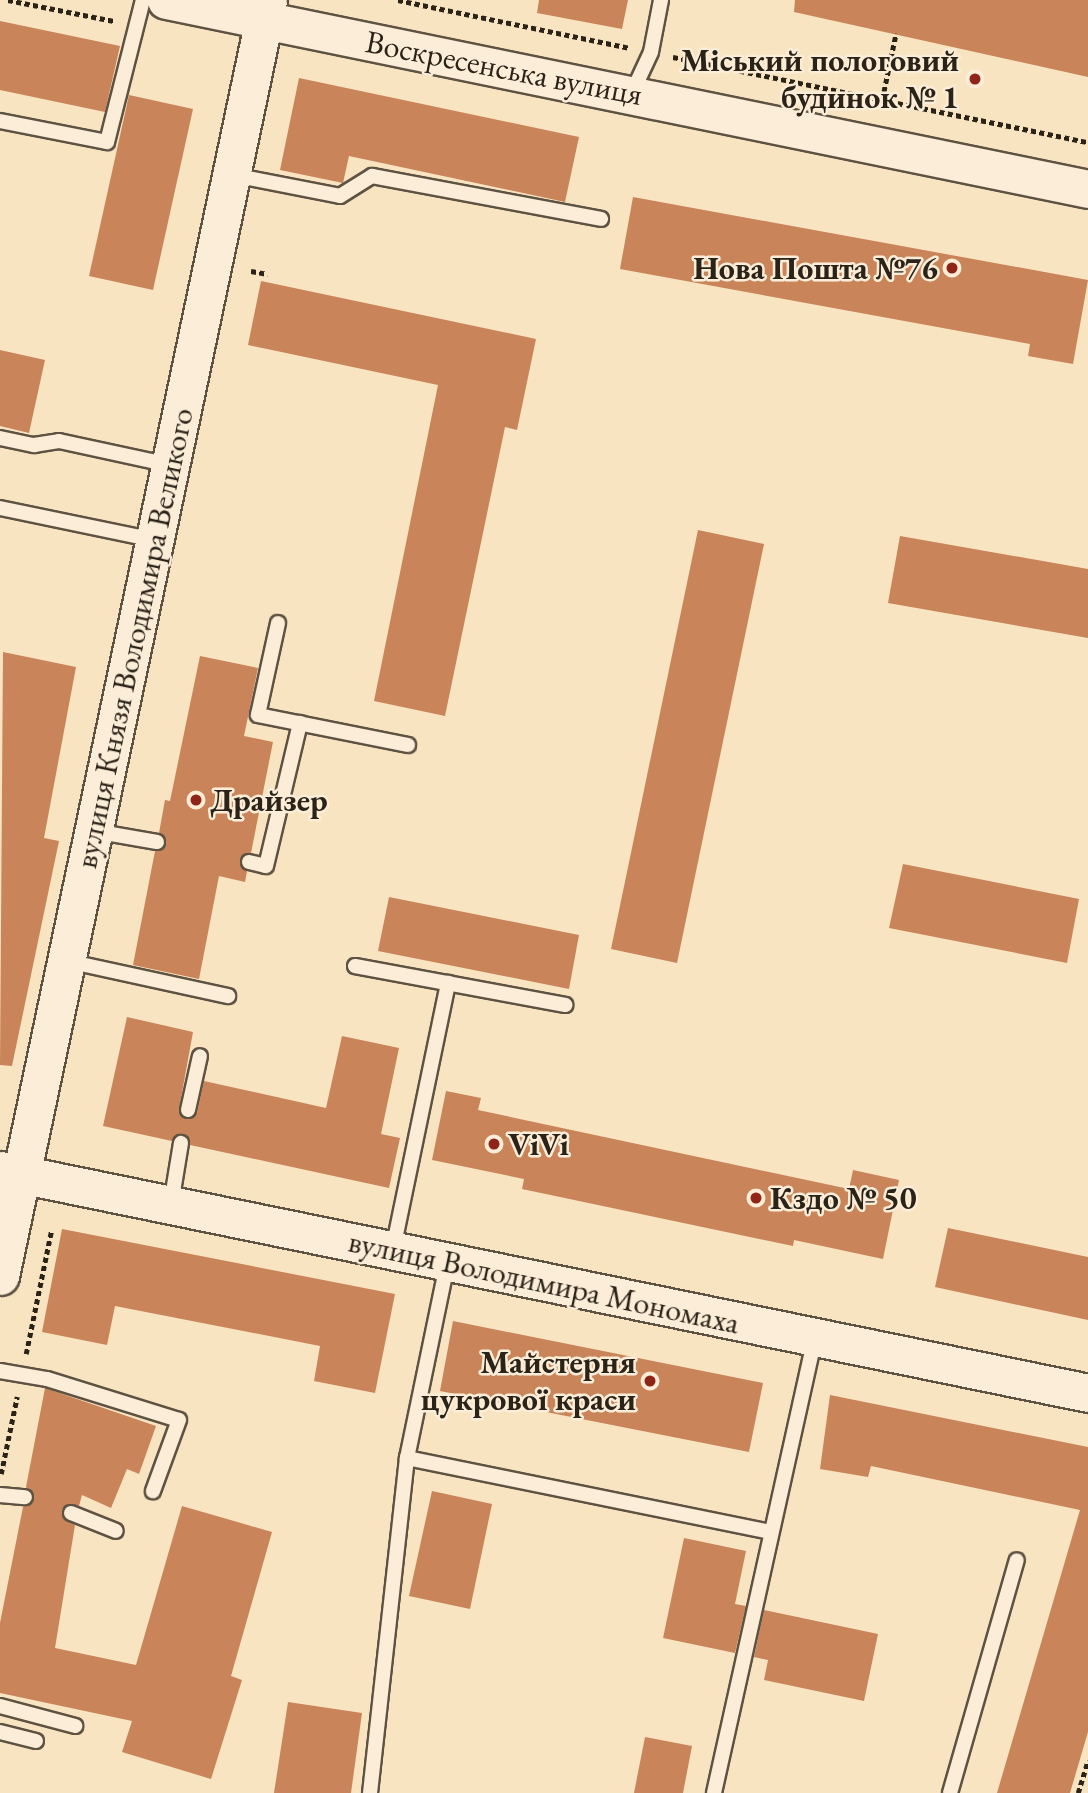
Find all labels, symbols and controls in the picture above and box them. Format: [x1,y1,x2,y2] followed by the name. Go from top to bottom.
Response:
[362,22,646,114] street label: Воскресенська вулиця
[681,42,959,117] place label: Міський пологовий будинок № 1
[965,69,985,89] marker: Міський пологовий будинок № 1
[693,249,938,287] place label: Нова Пошта №76
[944,260,960,276] marker: Нова Пошта №76
[66,404,202,872] street label: вулиця Князя Володимира Великого
[210,781,328,819] place label: Драйзер
[188,792,204,808] marker: Драйзер
[508,1125,569,1163] place label: ViVi
[486,1136,502,1152] marker: ViVi
[770,1179,917,1217] place label: Кздо № 50
[748,1190,764,1206] marker: Кздо № 50
[345,1222,743,1342] street label: вулиця Володимира Мономаха
[421,1344,636,1419] place label: Майстерня цукрової краси
[642,1373,658,1389] marker: Майстерня цукрової краси

